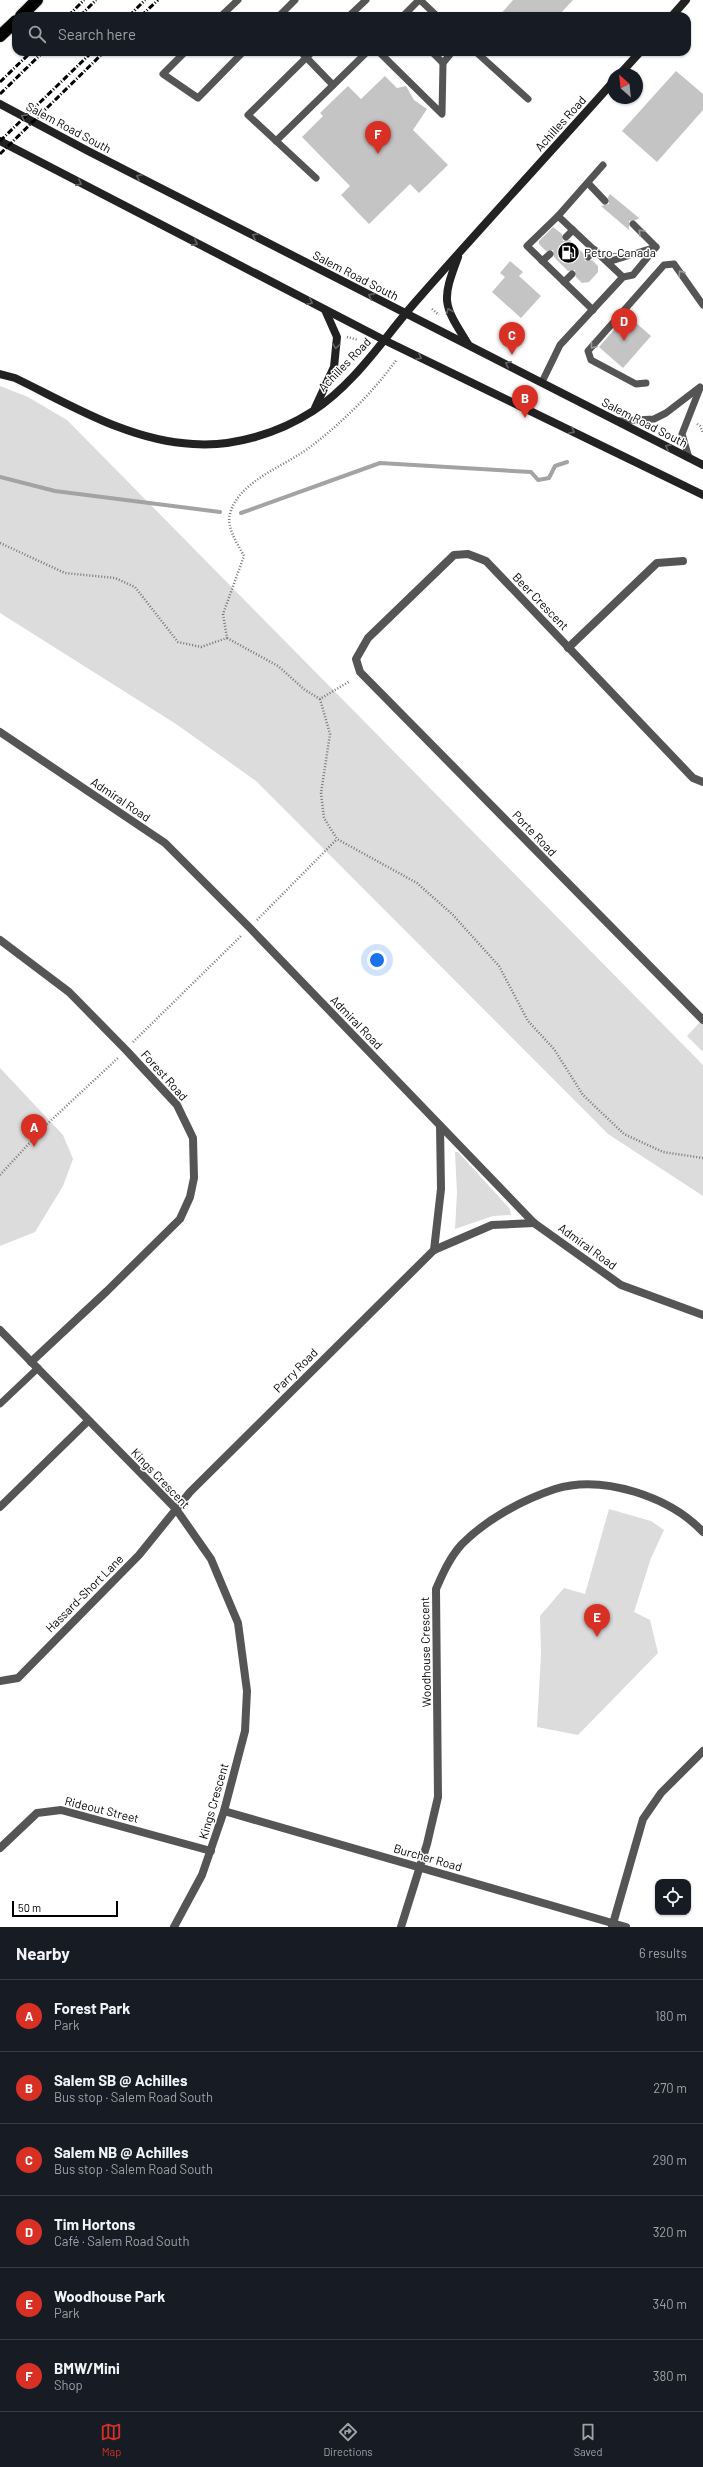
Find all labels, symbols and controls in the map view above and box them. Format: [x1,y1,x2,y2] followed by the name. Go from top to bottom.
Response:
[12,12,691,56] search box
[26,23,48,45] icon: search
[58,25,136,43] text: Search here
[607,68,643,104] north arrow
[532,93,588,153] street label: Achilles Road
[24,99,114,155] street label: Salem Road South
[21,114,28,121] one-way arrow
[365,121,391,154] pin: F
[136,175,143,182] one-way arrow
[75,178,82,186] one-way arrow
[638,229,646,237] one-way arrow
[252,234,259,241] one-way arrow
[190,238,198,245] one-way arrow
[555,239,581,265] fuel station icon: Petro-Canada
[584,245,656,259] place label: Petro-Canada
[311,247,401,303] street label: Salem Road South
[678,270,686,277] one-way arrow
[367,293,375,300] one-way arrow
[306,297,313,305] one-way arrow
[445,308,453,315] one-way arrow
[611,308,637,341] pin: D
[499,322,525,355] pin: C
[315,334,373,394] street label: Achilles Road
[591,342,598,349] one-way arrow
[332,343,341,349] one-way arrow
[415,352,422,360] one-way arrow
[504,362,512,369] one-way arrow
[512,385,538,418] pin: B
[600,394,690,450] street label: Salem Road South
[568,426,575,434] one-way arrow
[665,445,673,452] one-way arrow
[510,569,572,633] street label: Beer Crescent
[89,774,153,824] street label: Admiral Road
[510,807,560,859] street label: Porte Road
[367,950,387,970] your location
[328,992,386,1052] street label: Admiral Road
[139,1047,191,1103] street label: Forest Road
[21,1114,47,1147] pin: A
[556,1220,620,1272] street label: Admiral Road
[270,1345,320,1395] street label: Parry Road
[129,1445,193,1511] street label: Kings Crescent
[42,1551,126,1635] street label: Hassard-Short Lane
[417,1597,433,1707] street label: Woodhouse Crescent
[584,1604,610,1637] pin: E
[195,1761,231,1841] street label: Kings Crescent
[64,1793,140,1825] street label: Rideout Street
[392,1841,464,1873] street label: Burcher Road
[655,1879,691,1915] map controls
[655,1879,691,1915] button: locate
[12,1899,118,1918] scale bar
[18,1901,41,1914] text: 50 m
[16,1943,70,1963] text: Nearby
[639,1945,687,1961] text: 6 results
[54,1999,130,2017] text: Forest Park
[25,2008,33,2024] text: A
[655,2008,687,2024] text: 180 m
[54,2017,80,2033] text: Park
[54,2071,187,2089] text: Salem SB @ Achilles
[25,2080,33,2096] text: B
[653,2080,687,2096] text: 270 m
[54,2089,213,2105] text: Bus stop · Salem Road South
[54,2143,188,2161] text: Salem NB @ Achilles
[25,2152,33,2168] text: C
[653,2152,687,2168] text: 290 m
[54,2161,213,2177] text: Bus stop · Salem Road South
[54,2215,135,2233] text: Tim Hortons
[25,2224,33,2240] text: D
[653,2224,687,2240] text: 320 m
[54,2233,189,2249] text: Café · Salem Road South
[54,2287,165,2305] text: Woodhouse Park
[25,2296,33,2312] text: E
[652,2296,687,2312] text: 340 m
[54,2305,80,2321] text: Park
[54,2359,120,2377] text: BMW/Mini
[25,2368,33,2384] text: F
[653,2368,687,2384] text: 380 m
[54,2377,83,2393] text: Shop
[100,2421,122,2458] tab: Map
[323,2421,373,2458] tab: Directions
[574,2421,603,2458] tab: Saved

